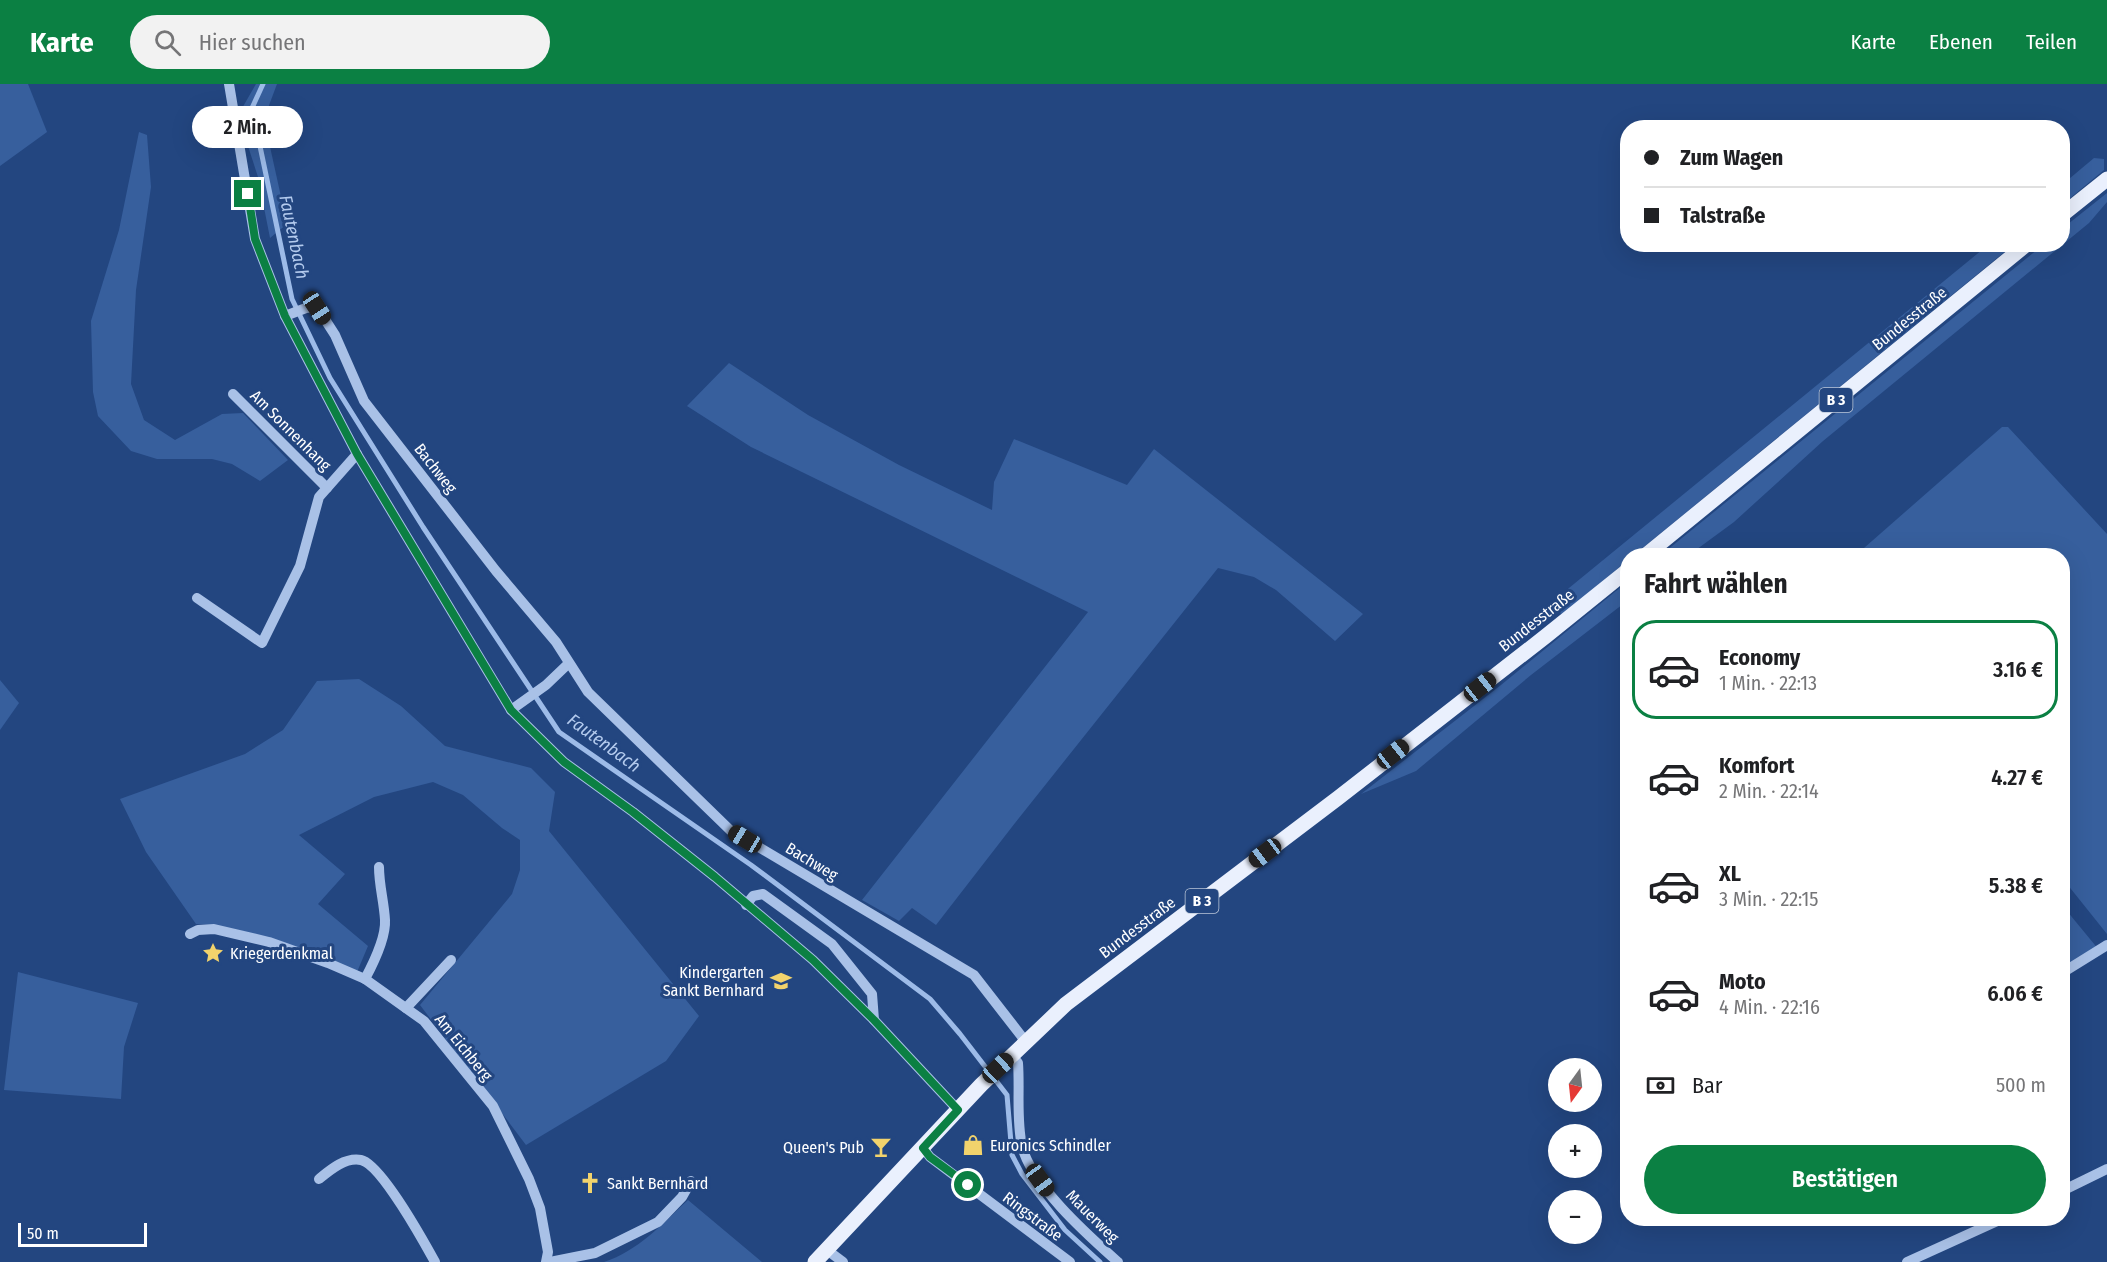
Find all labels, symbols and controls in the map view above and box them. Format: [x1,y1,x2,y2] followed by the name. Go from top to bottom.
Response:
[130,15,550,69] search box
[30,26,94,59] text: Karte
[151,26,184,59] icon: search
[199,29,306,56] text: Hier suchen
[1850,29,1896,55] text: Karte
[1929,29,1993,55] text: Ebenen
[2026,29,2077,55] text: Teilen
[192,107,304,149] callout: 2 Min.
[223,115,272,139] text: 2 Min.
[1680,144,1783,171] text: Zum Wagen
[234,180,261,207] route end
[274,193,314,281] water label: Fautenbach
[1680,202,1765,229] text: Talstraße
[1868,283,1950,354] street label: Bundesstraße
[300,288,334,328] car
[246,386,335,475] street label: Am Sonnenhang
[1820,388,1852,412] road number: B 3
[410,440,461,497] street label: Bachweg
[1644,568,1788,600] text: Fahrt wählen
[1495,585,1578,656] street label: Bundesstraße
[1647,643,1701,697] icon: car
[1719,644,1800,671] text: Economy
[1993,656,2043,683] text: 3.16 €
[1460,669,1500,705] car
[1719,671,1817,695] text: 1 Min. · 22:13
[563,709,645,777] water label: Fautenbach
[1373,736,1413,772] car
[1647,751,1701,805] icon: car
[1719,752,1794,779] text: Komfort
[1991,764,2043,791] text: 4.27 €
[1719,779,1819,803] text: 2 Min. · 22:14
[725,822,765,856] car
[1245,835,1285,871] car
[782,838,842,885] street label: Bachweg
[1647,859,1701,913] icon: car
[1719,860,1741,887] text: XL
[1989,872,2043,899] text: 5.38 €
[1719,887,1818,911] text: 3 Min. · 22:15
[1186,889,1218,913] road number: B 3
[1096,893,1179,962] street label: Bundesstraße
[201,941,225,965] place icon: Kriegerdenkmal
[230,944,333,963] place label: Kriegerdenkmal
[663,963,764,1000] place label: Kindergarten Sankt Bernhard
[1647,967,1701,1021] icon: car
[1719,968,1766,995] text: Moto
[769,969,793,993] school or university icon: Kindergarten Sankt Bernhard
[1987,980,2043,1007] text: 6.06 €
[1719,995,1820,1019] text: 4 Min. · 22:16
[431,1010,497,1085] street label: Am Eichberg
[979,1049,1017,1087] car
[1548,1058,1602,1112] north arrow
[1548,1058,1602,1244] map controls
[1644,1069,1677,1102] icon: cash
[1692,1072,1723,1099] text: Bar
[1996,1073,2046,1097] text: 500 m
[1548,1124,1602,1178] button: +
[961,1133,985,1157] shop icon: Euronics Schindler
[869,1135,893,1159] bar icon: Queen's Pub
[990,1136,1111,1155] place label: Euronics Schindler
[783,1138,864,1157] place label: Queen's Pub
[1644,1145,2046,1214] button: Bestätigen
[1022,1160,1058,1200] car
[578,1171,602,1195] church icon: Sankt Bernhard
[954,1171,981,1198] route start
[607,1174,708,1193] place label: Sankt Bernhard
[1062,1186,1123,1247] street label: Mauerweg
[999,1188,1066,1245] street label: Ringstraße
[1548,1190,1602,1244] button: −
[18,1220,147,1248] scale bar
[27,1224,59,1243] text: 50 m

